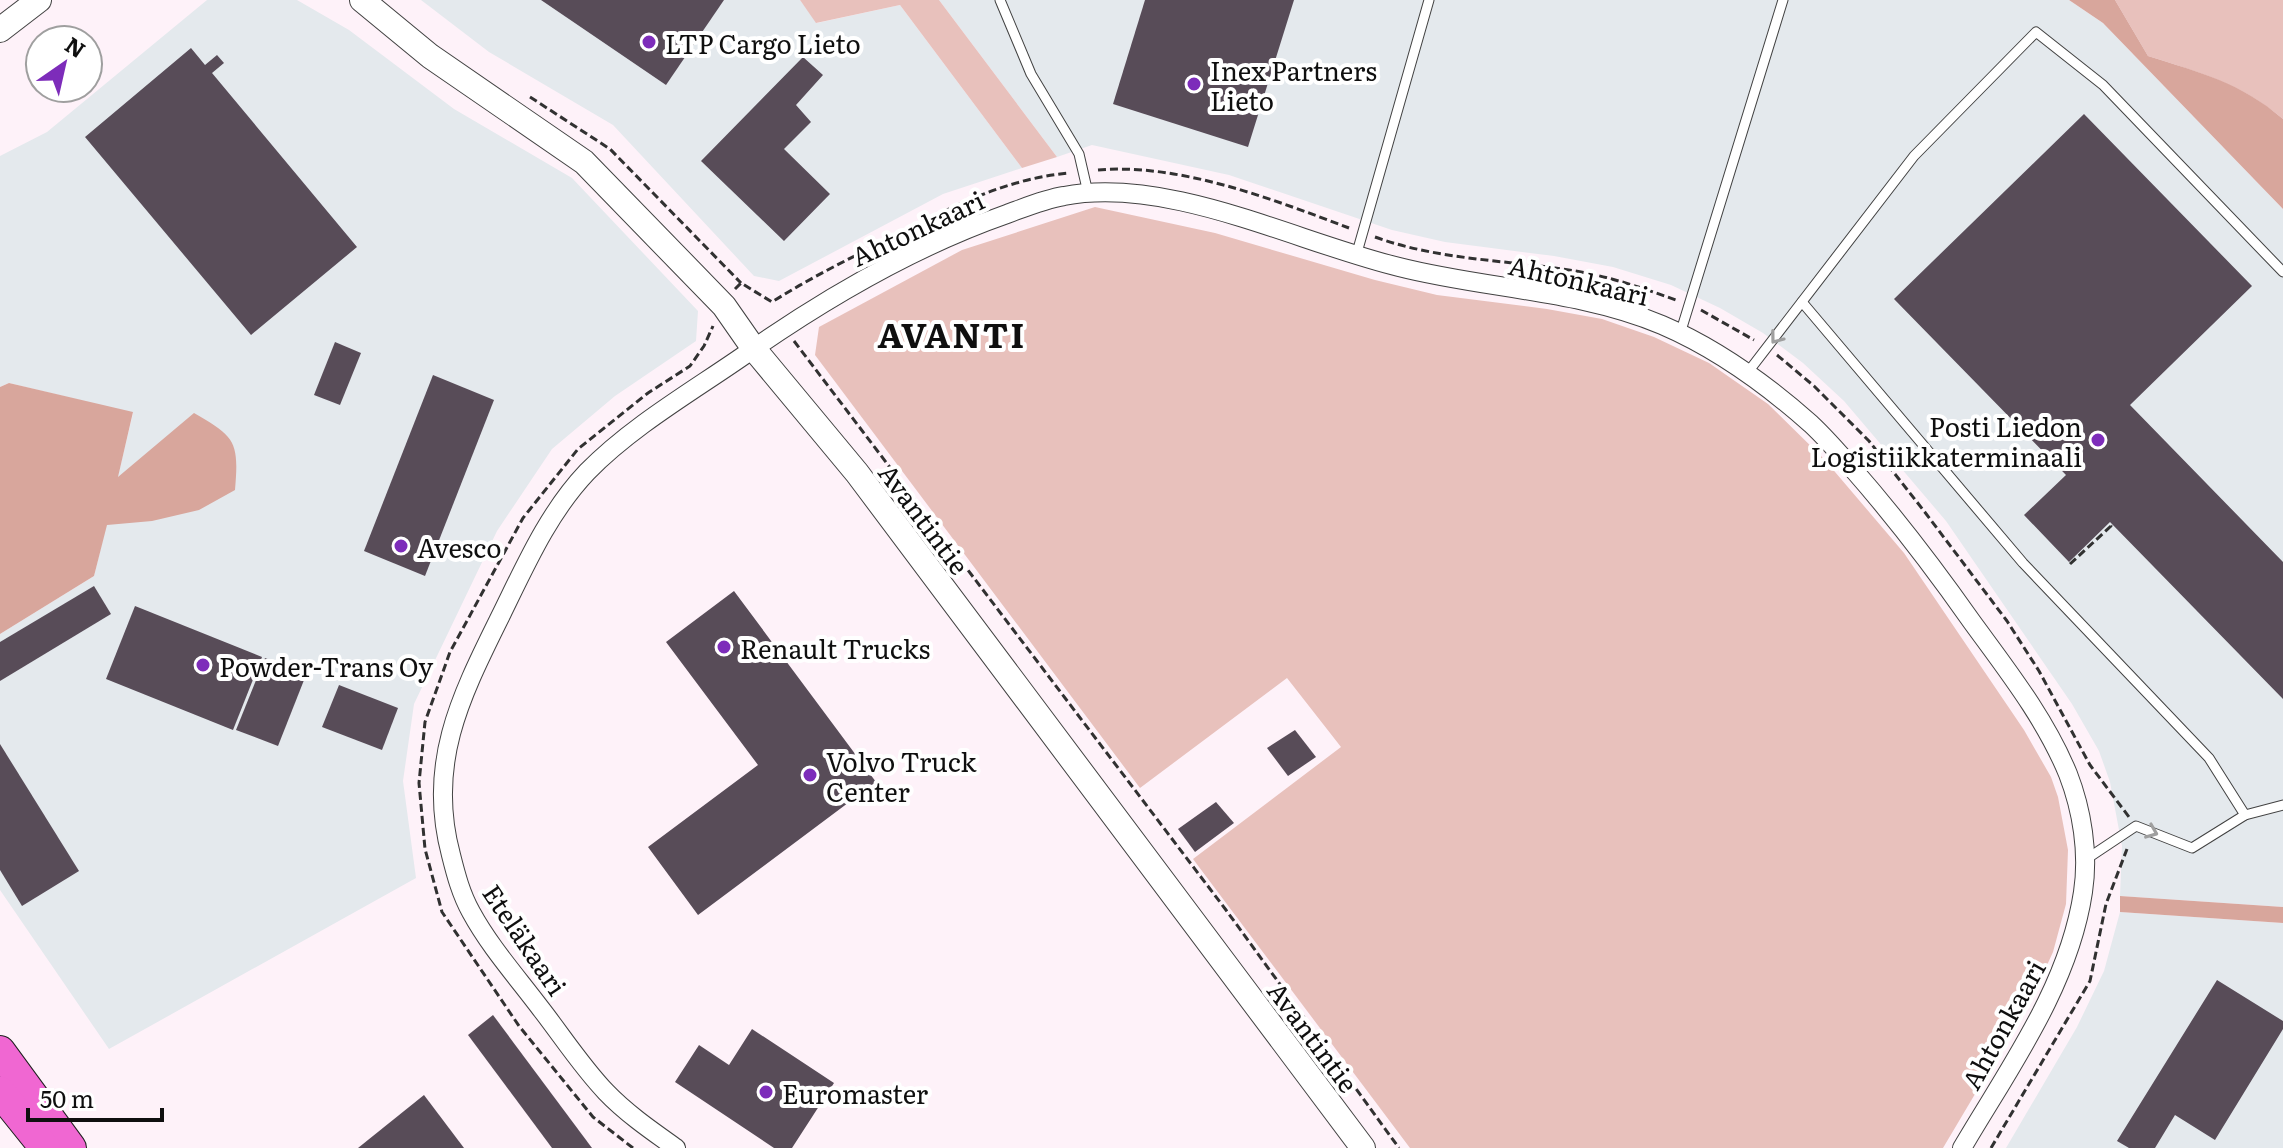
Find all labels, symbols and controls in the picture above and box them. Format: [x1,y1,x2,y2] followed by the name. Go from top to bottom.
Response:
[665,23,861,62] place label: LTP Cargo Lieto
[24,24,104,104] north arrow
[59,27,93,65] text: N
[640,33,658,51] marker: LTP Cargo Lieto
[1210,50,1377,119] place label: Inex Partners Lieto
[1185,75,1203,93] marker: Inex Partners Lieto
[844,179,990,275] street label: Ahtonkaari
[1505,244,1653,314] street label: Ahtonkaari
[878,308,1026,358] district label: AVANTI
[1771,329,1786,343] one-way arrow
[1810,406,2082,475] place label: Posti Liedon Logistiikkaterminaali
[2089,431,2107,449] marker: Posti Liedon Logistiikkaterminaali
[870,454,980,582] street label: Avantintie
[417,527,501,566] place label: Avesco
[392,537,410,555] marker: Avesco
[740,628,930,667] place label: Renault Trucks
[715,638,733,656] marker: Renault Trucks
[219,646,433,685] place label: Powder-Trans Oy
[194,656,212,674] marker: Powder-Trans Oy
[826,741,978,810] place label: Volvo Truck Center
[801,766,819,784] marker: Volvo Truck Center
[2144,822,2158,839] one-way arrow
[474,875,578,1003] street label: Eteläkaari
[1950,952,2054,1096] street label: Ahtonkaari
[1259,972,1369,1100] street label: Avantintie
[28,1072,162,1122] scale bar
[782,1073,929,1112] place label: Euromaster
[40,1080,94,1115] text: 50 m
[757,1083,775,1101] marker: Euromaster

